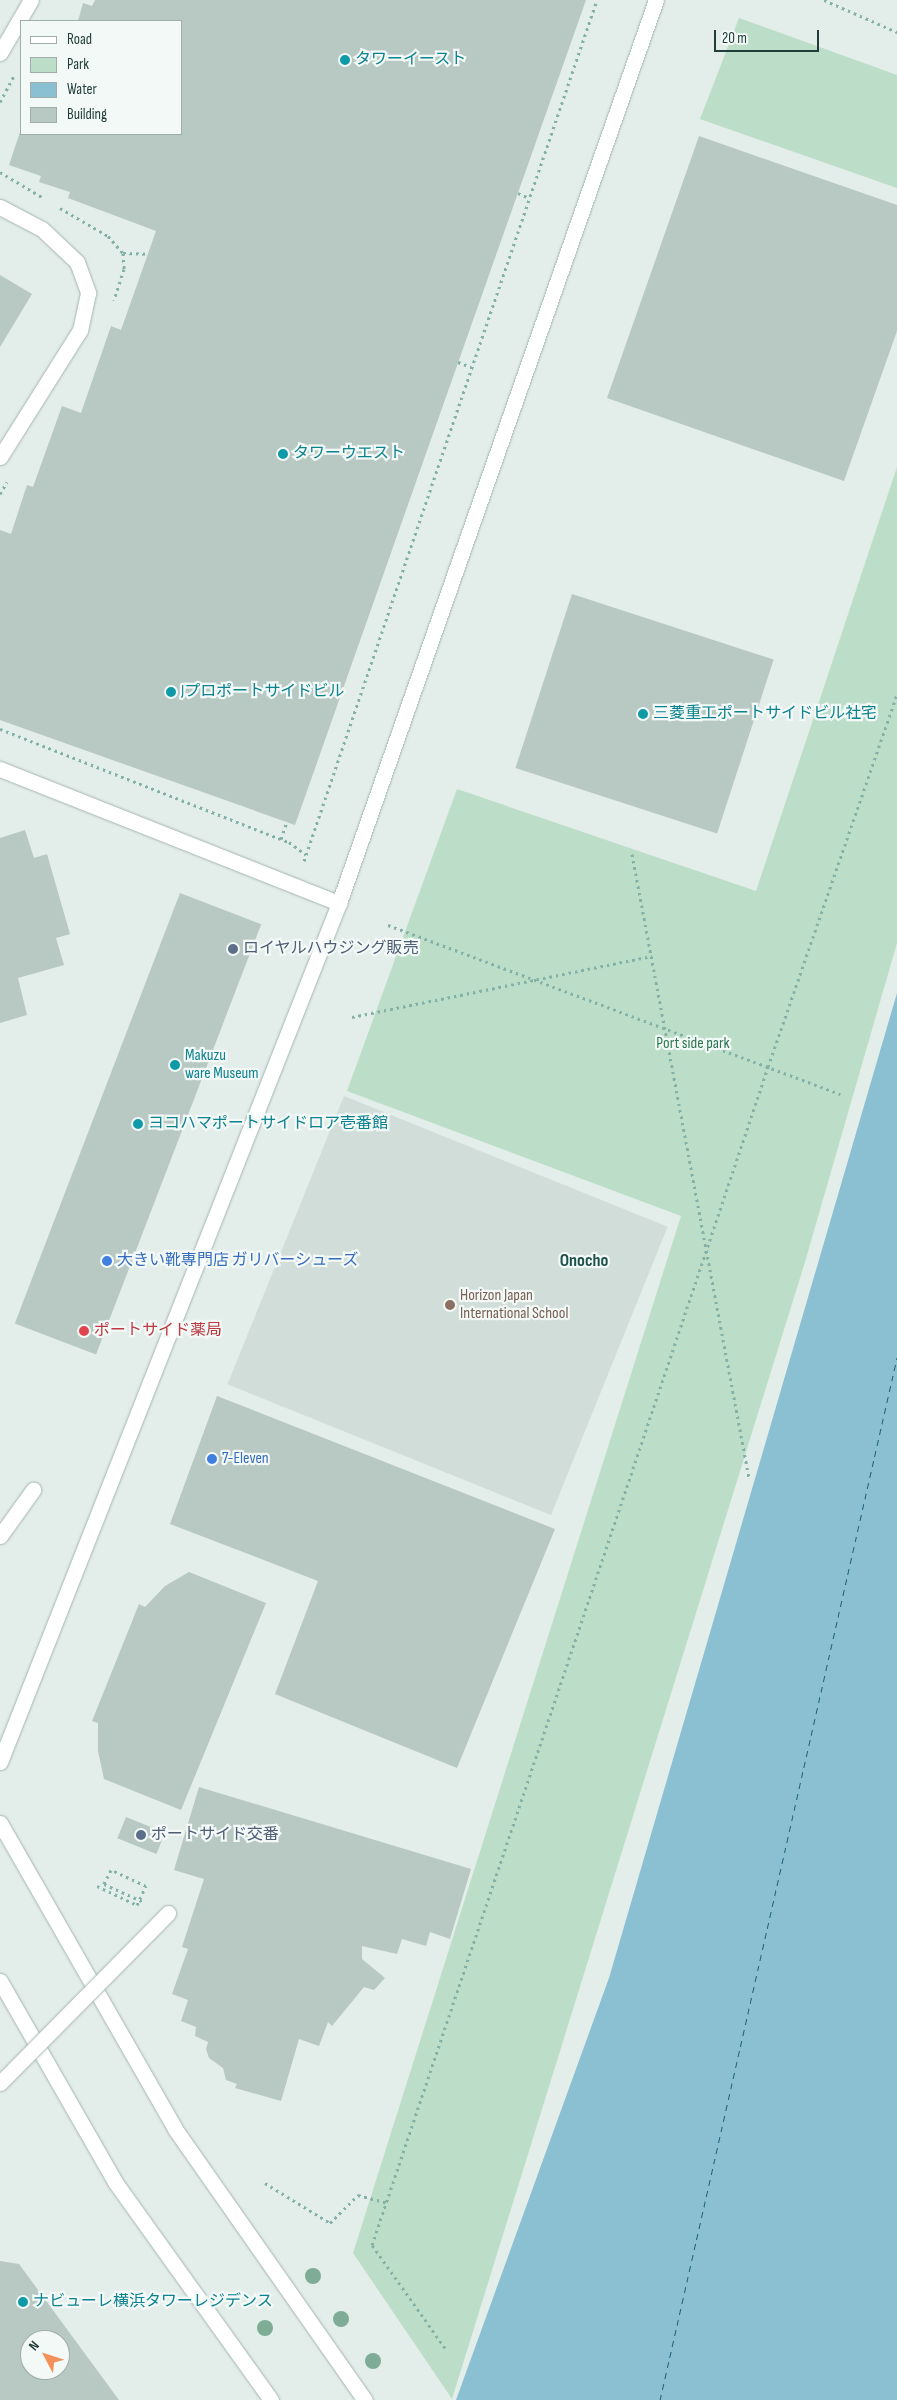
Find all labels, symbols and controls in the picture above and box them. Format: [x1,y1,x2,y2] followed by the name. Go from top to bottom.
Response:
[20,20,182,135] legend
[717,20,822,52] scale bar
[722,29,747,48] text: 20 m
[67,30,92,49] text: Road
[355,50,467,70] place label: タワーイースト
[339,54,351,66] marker: タワーイースト
[67,55,89,74] text: Park
[67,80,97,99] text: Water
[67,105,107,124] text: Building
[293,444,405,464] place label: タワーウエスト
[277,448,289,460] marker: タワーウエスト
[181,682,344,702] place label: Jプロポートサイドビル
[165,686,177,698] marker: Jプロポートサイドビル
[653,704,877,724] place label: 三菱重工ポートサイドビル社宅
[637,708,649,720] marker: 三菱重工ポートサイドビル社宅
[243,939,419,959] place label: ロイヤルハウジング販売
[227,943,239,955] marker: ロイヤルハウジング販売
[656,1034,730,1054] park label: Port side park
[185,1046,259,1084] place label: Makuzu ware Museum
[169,1059,181,1071] marker: Makuzu ware Museum
[148,1114,388,1134] place label: ヨコハマポートサイドロア壱番館
[132,1118,144,1130] marker: ヨコハマポートサイドロア壱番館
[560,1250,608,1272] district label: Onocho
[117,1251,360,1271] place label: 大きい靴専門店 ガリバーシューズ
[101,1255,113,1267] marker: 大きい靴専門店 ガリバーシューズ
[460,1286,568,1324] place label: Horizon Japan International School
[444,1299,456,1311] marker: Horizon Japan International School
[94,1321,222,1341] place label: ポートサイド薬局
[78,1325,90,1337] marker: ポートサイド薬局
[222,1449,269,1469] place label: 7-Eleven
[206,1453,218,1465] marker: 7-Eleven
[151,1825,279,1845] place label: ポートサイド交番
[135,1829,147,1841] marker: ポートサイド交番
[33,2292,273,2312] place label: ナビューレ横浜タワーレジデンス
[17,2296,29,2308] marker: ナビューレ横浜タワーレジデンス
[20,2330,70,2380] north arrow
[25,2337,43,2354] text: N

